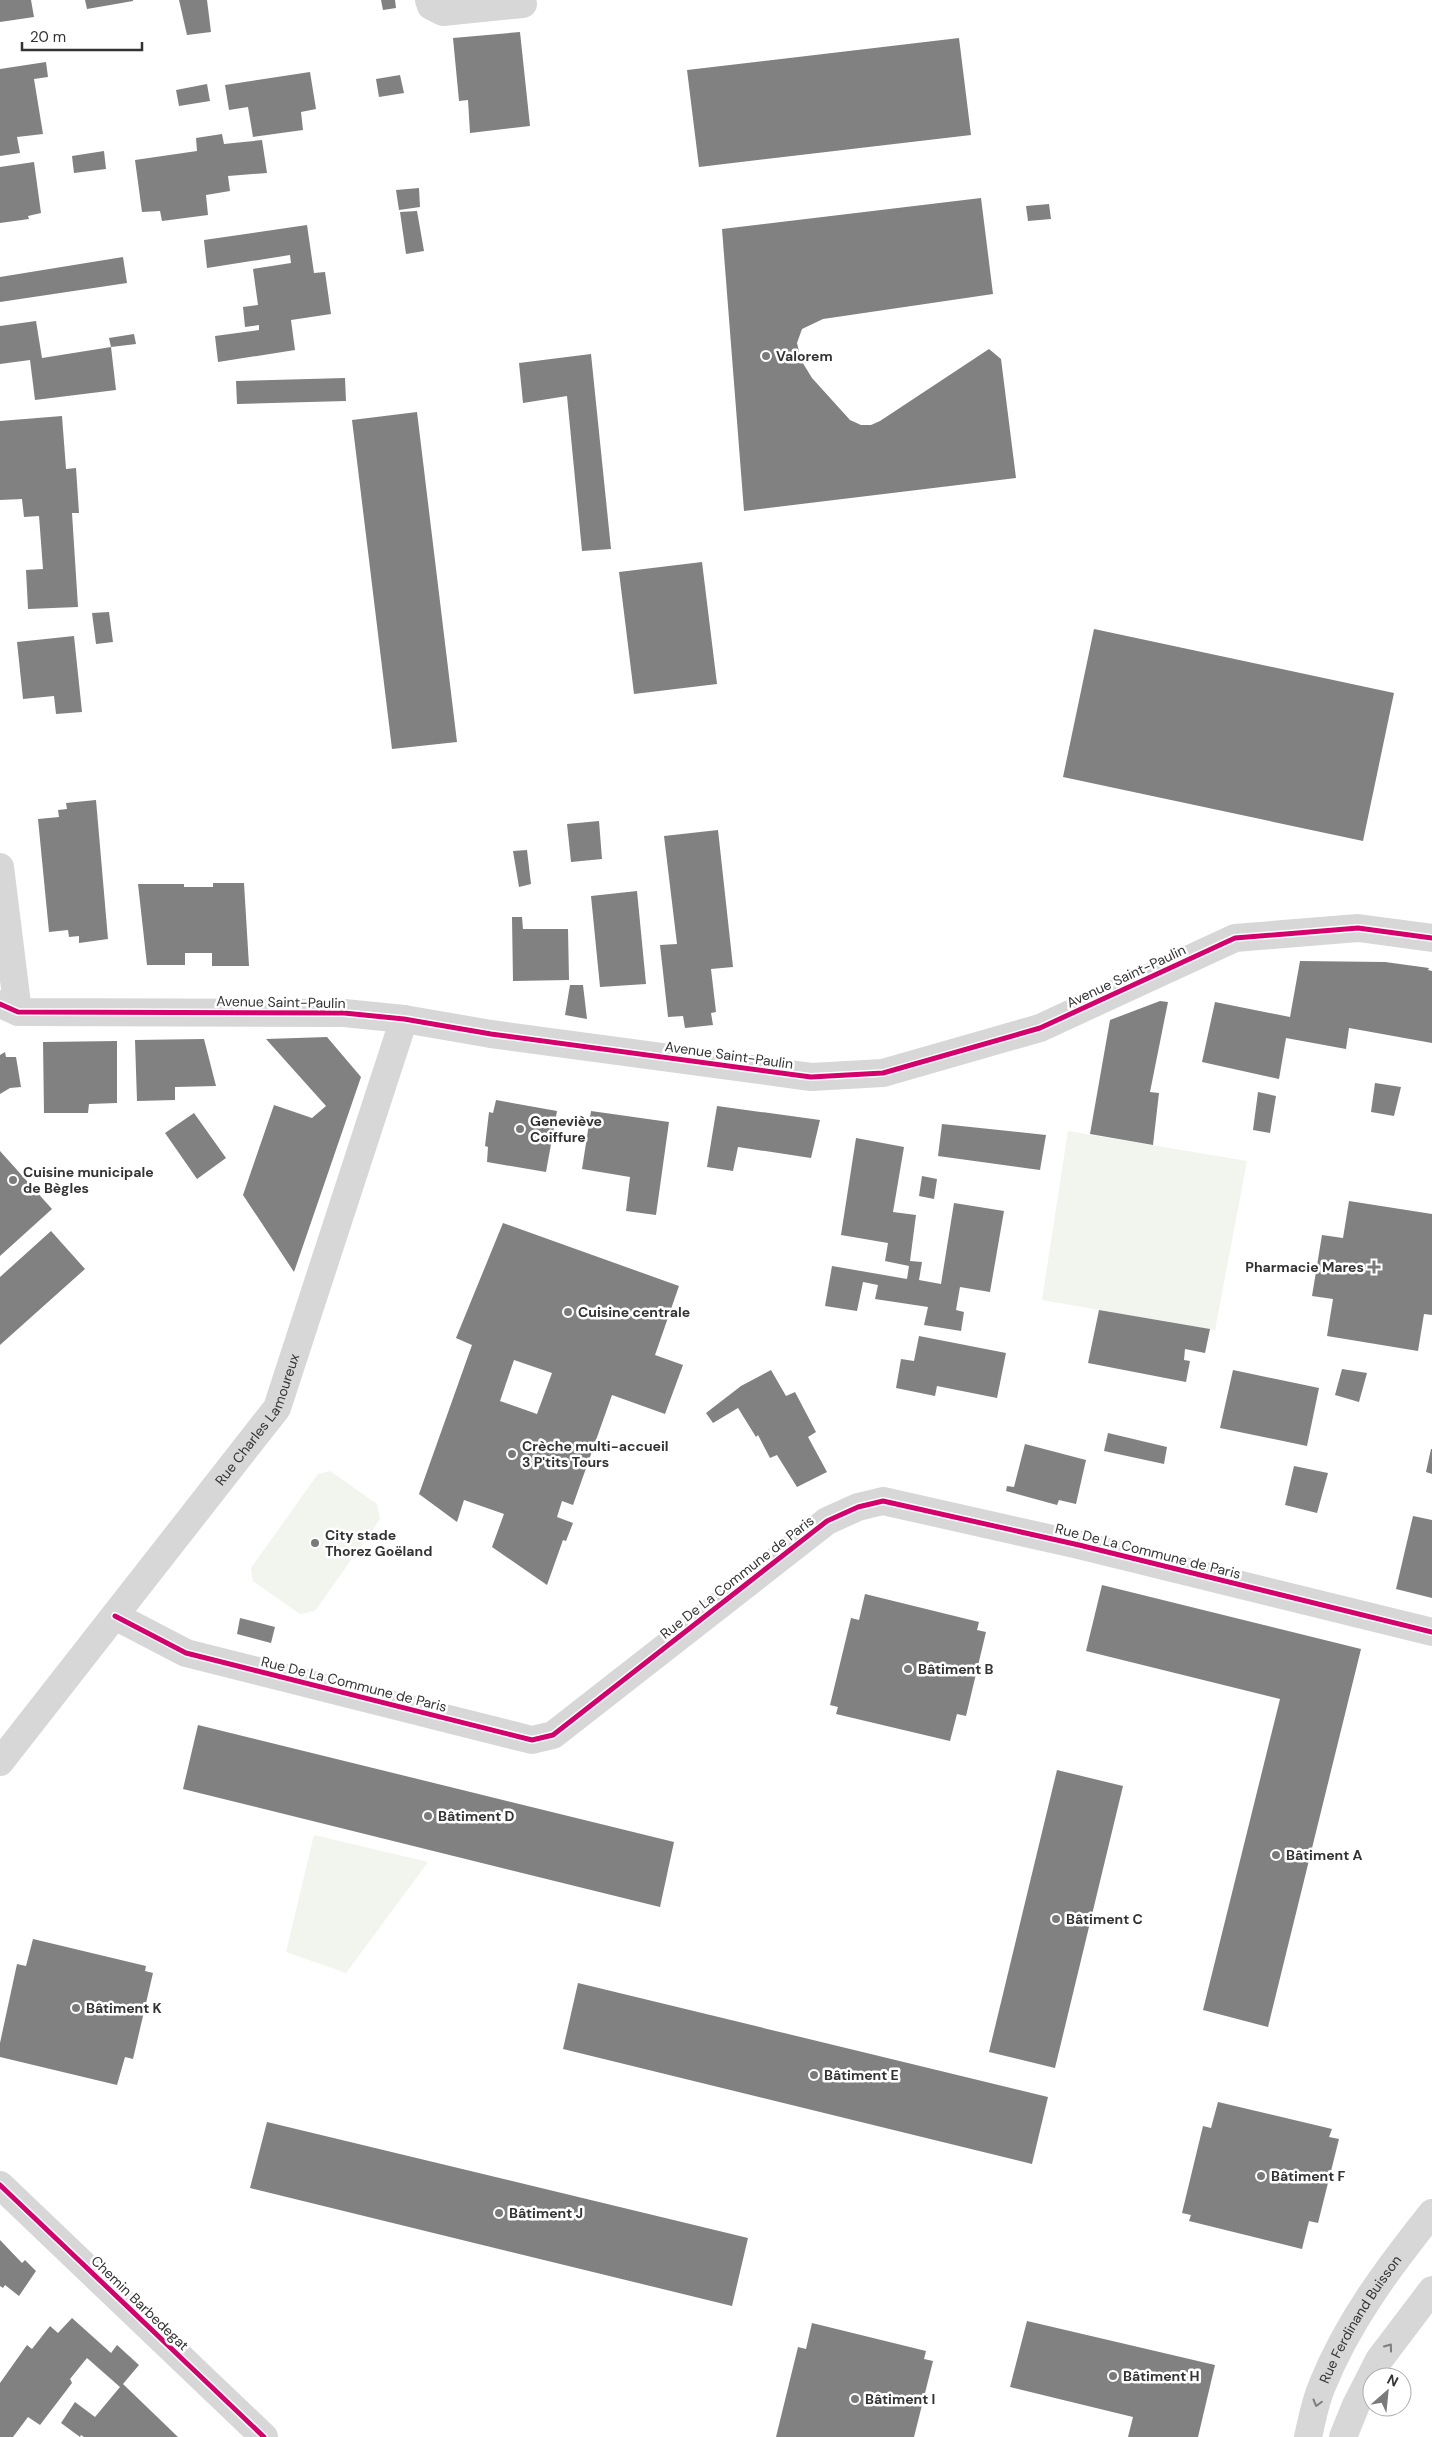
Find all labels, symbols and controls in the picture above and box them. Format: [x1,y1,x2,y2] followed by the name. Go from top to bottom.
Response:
[22,20,142,52] scale bar
[30,27,66,47] text: 20 m
[776,347,833,365] place label: Valorem
[760,350,772,362] marker: Valorem
[1064,940,1188,1012] street label: Avenue Saint-Paulin
[216,992,346,1012] street label: Avenue Saint-Paulin
[664,1037,794,1073] street label: Avenue Saint-Paulin
[530,1112,602,1146] place label: Geneviève Coiffure
[514,1123,526,1135] marker: Geneviève Coiffure
[23,1163,154,1197] place label: Cuisine municipale de Bègles
[7,1174,19,1186] marker: Cuisine municipale de Bègles
[1245,1258,1364,1276] place label: Pharmacie Mares
[1368,1261,1380,1273] marker: Pharmacie Mares
[578,1303,690,1321] place label: Cuisine centrale
[562,1306,574,1318] marker: Cuisine centrale
[211,1351,303,1489] street label: Rue Charles Lamoureux
[522,1437,669,1471] place label: Crèche multi-accueil 3 P'tits Tours
[506,1448,518,1460] marker: Crèche multi-accueil 3 P'tits Tours
[656,1511,818,1643] street label: Rue De La Commune de Paris
[1053,1519,1243,1583] street label: Rue De La Commune de Paris
[325,1526,432,1560] place label: City stade Thorez Goëland
[309,1537,321,1549] marker: City stade Thorez Goëland
[259,1652,449,1716] street label: Rue De La Commune de Paris
[918,1660,994,1678] place label: Bâtiment B
[902,1663,914,1675] marker: Bâtiment B
[438,1807,515,1825] place label: Bâtiment D
[422,1810,434,1822] marker: Bâtiment D
[1286,1846,1363,1864] place label: Bâtiment A
[1270,1849,1282,1861] marker: Bâtiment A
[1066,1910,1143,1928] place label: Bâtiment C
[1050,1913,1062,1925] marker: Bâtiment C
[86,1999,162,2017] place label: Bâtiment K
[70,2002,82,2014] marker: Bâtiment K
[824,2066,899,2084] place label: Bâtiment E
[808,2069,820,2081] marker: Bâtiment E
[1271,2167,1346,2185] place label: Bâtiment F
[1255,2170,1267,2182] marker: Bâtiment F
[509,2204,583,2222] place label: Bâtiment J
[493,2207,505,2219] marker: Bâtiment J
[1315,2251,1405,2386] street label: Rue Ferdinand Buisson
[87,2252,193,2354] street label: Chemin Barbedegat
[1383,2344,1391,2353] one-way arrow
[1123,2367,1200,2385] place label: Bâtiment H
[1362,2367,1412,2417] north arrow
[1107,2370,1119,2382] marker: Bâtiment H
[1384,2370,1402,2391] text: N
[865,2390,935,2408] place label: Bâtiment I
[849,2393,861,2405] marker: Bâtiment I
[1312,2399,1323,2408] one-way arrow

